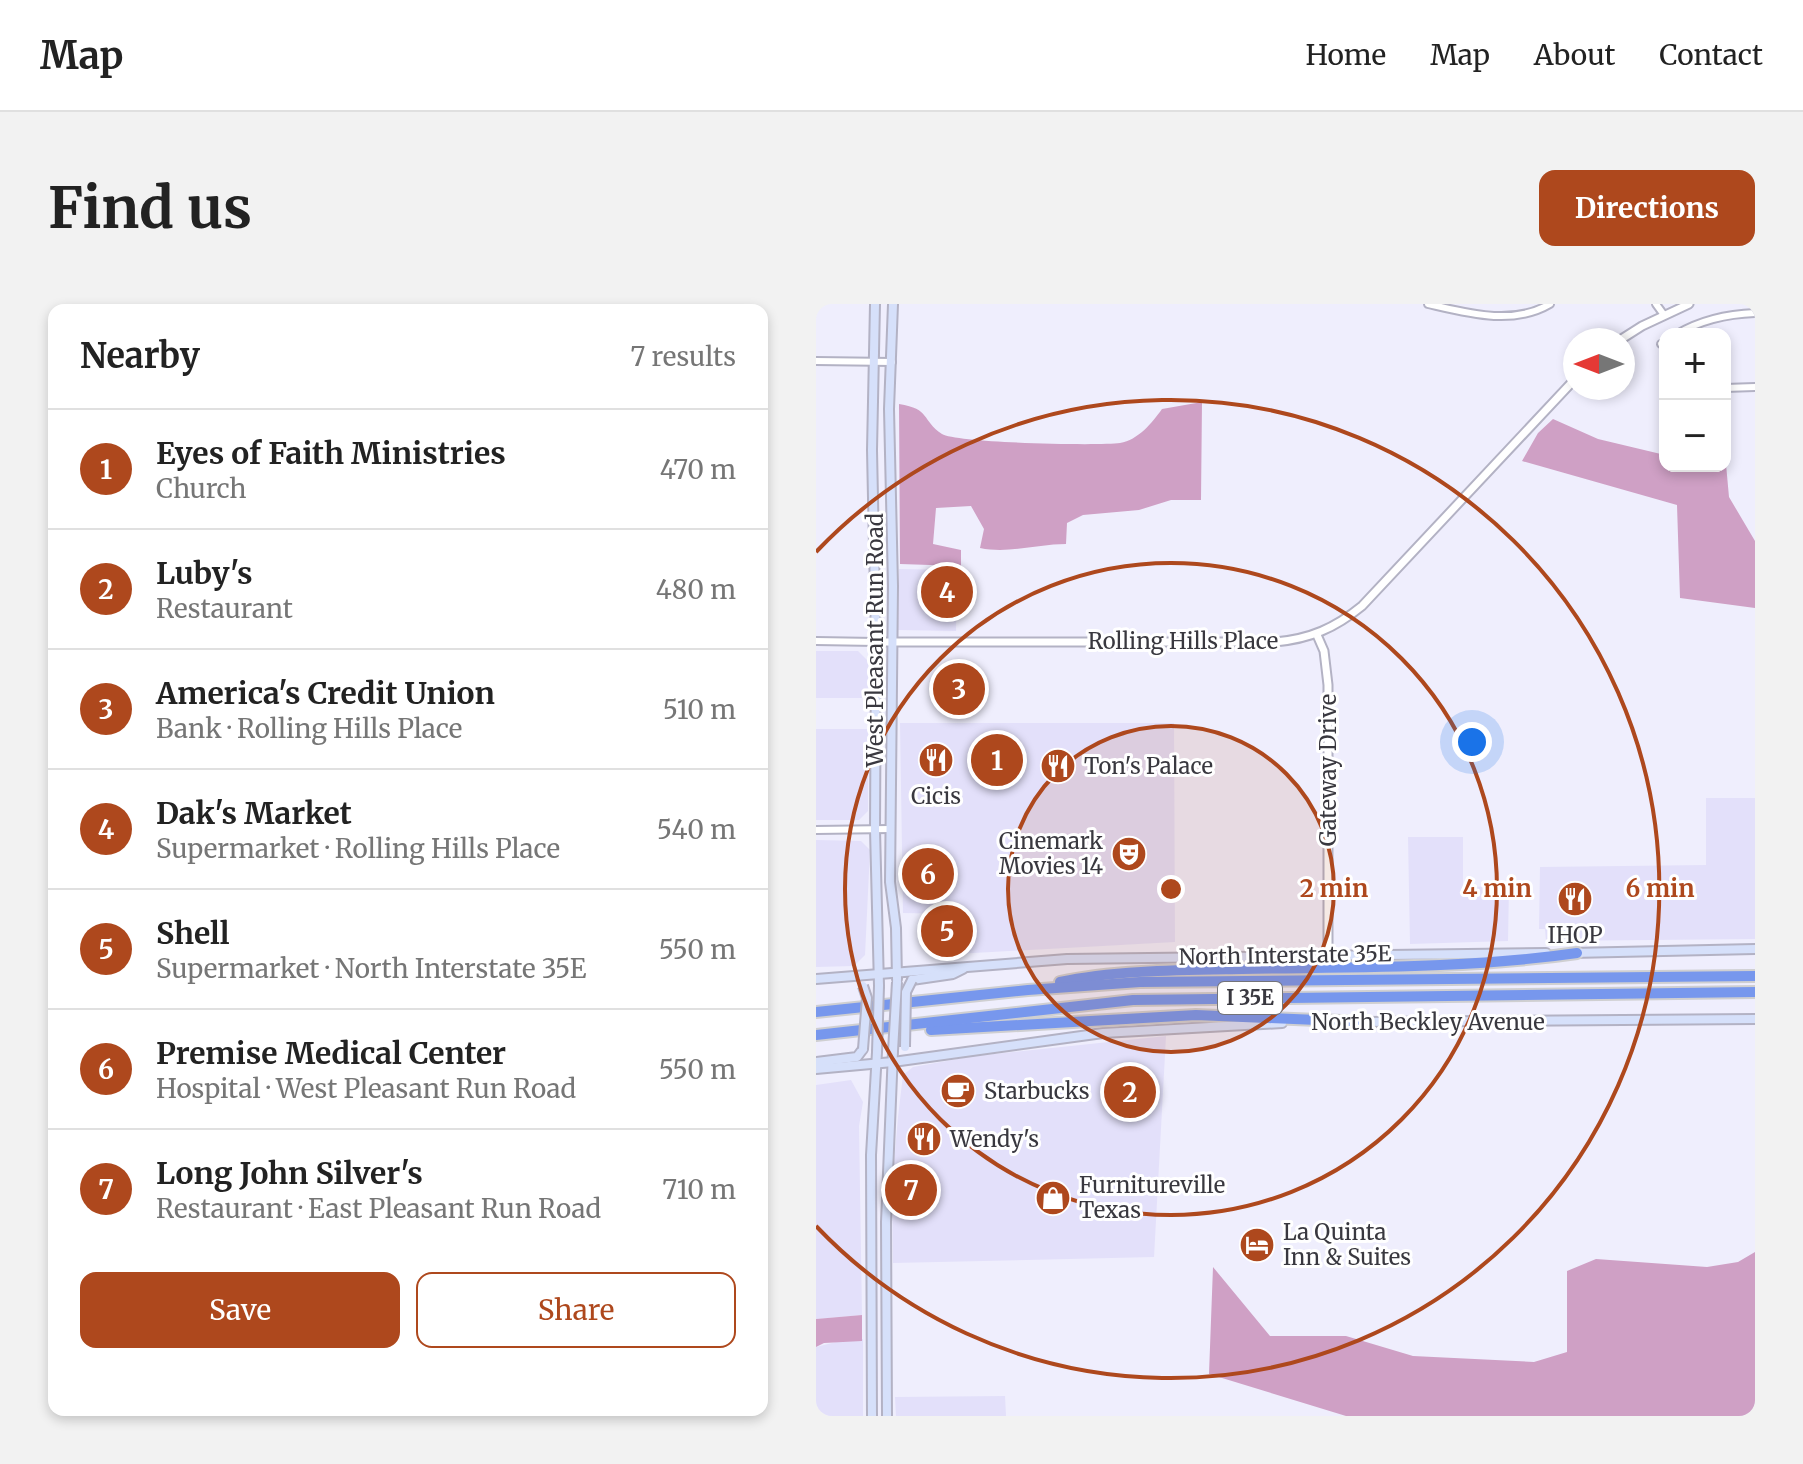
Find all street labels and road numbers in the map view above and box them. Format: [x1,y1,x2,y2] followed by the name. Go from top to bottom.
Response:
[861,513,889,768] street label: West Pleasant Run Road
[1088,627,1278,655] street label: Rolling Hills Place
[1314,694,1342,846] street label: Gateway Drive
[1178,939,1392,971] street label: North Interstate 35E
[1218,982,1282,1014] road number: I 35E
[1311,1008,1545,1036] street label: North Beckley Avenue

